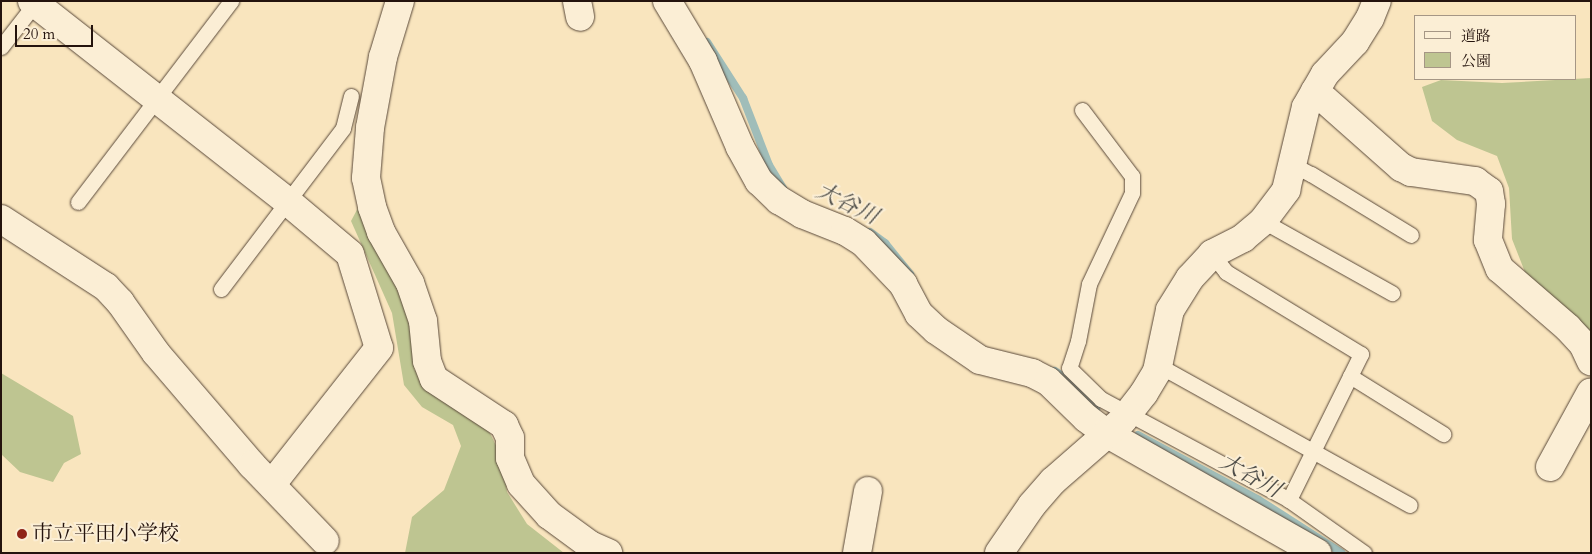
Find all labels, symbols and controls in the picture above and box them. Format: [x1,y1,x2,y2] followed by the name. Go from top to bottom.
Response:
[18,15,95,47] scale bar
[1414,15,1577,80] legend
[23,24,55,44] text: 20 m
[1461,26,1491,46] text: 道路
[1461,51,1491,71] text: 公園
[812,178,882,230] water label: 大谷川
[1215,448,1285,504] water label: 大谷川
[32,521,179,547] place label: 市立平田小学校
[16,528,28,540] marker: 市立平田小学校

